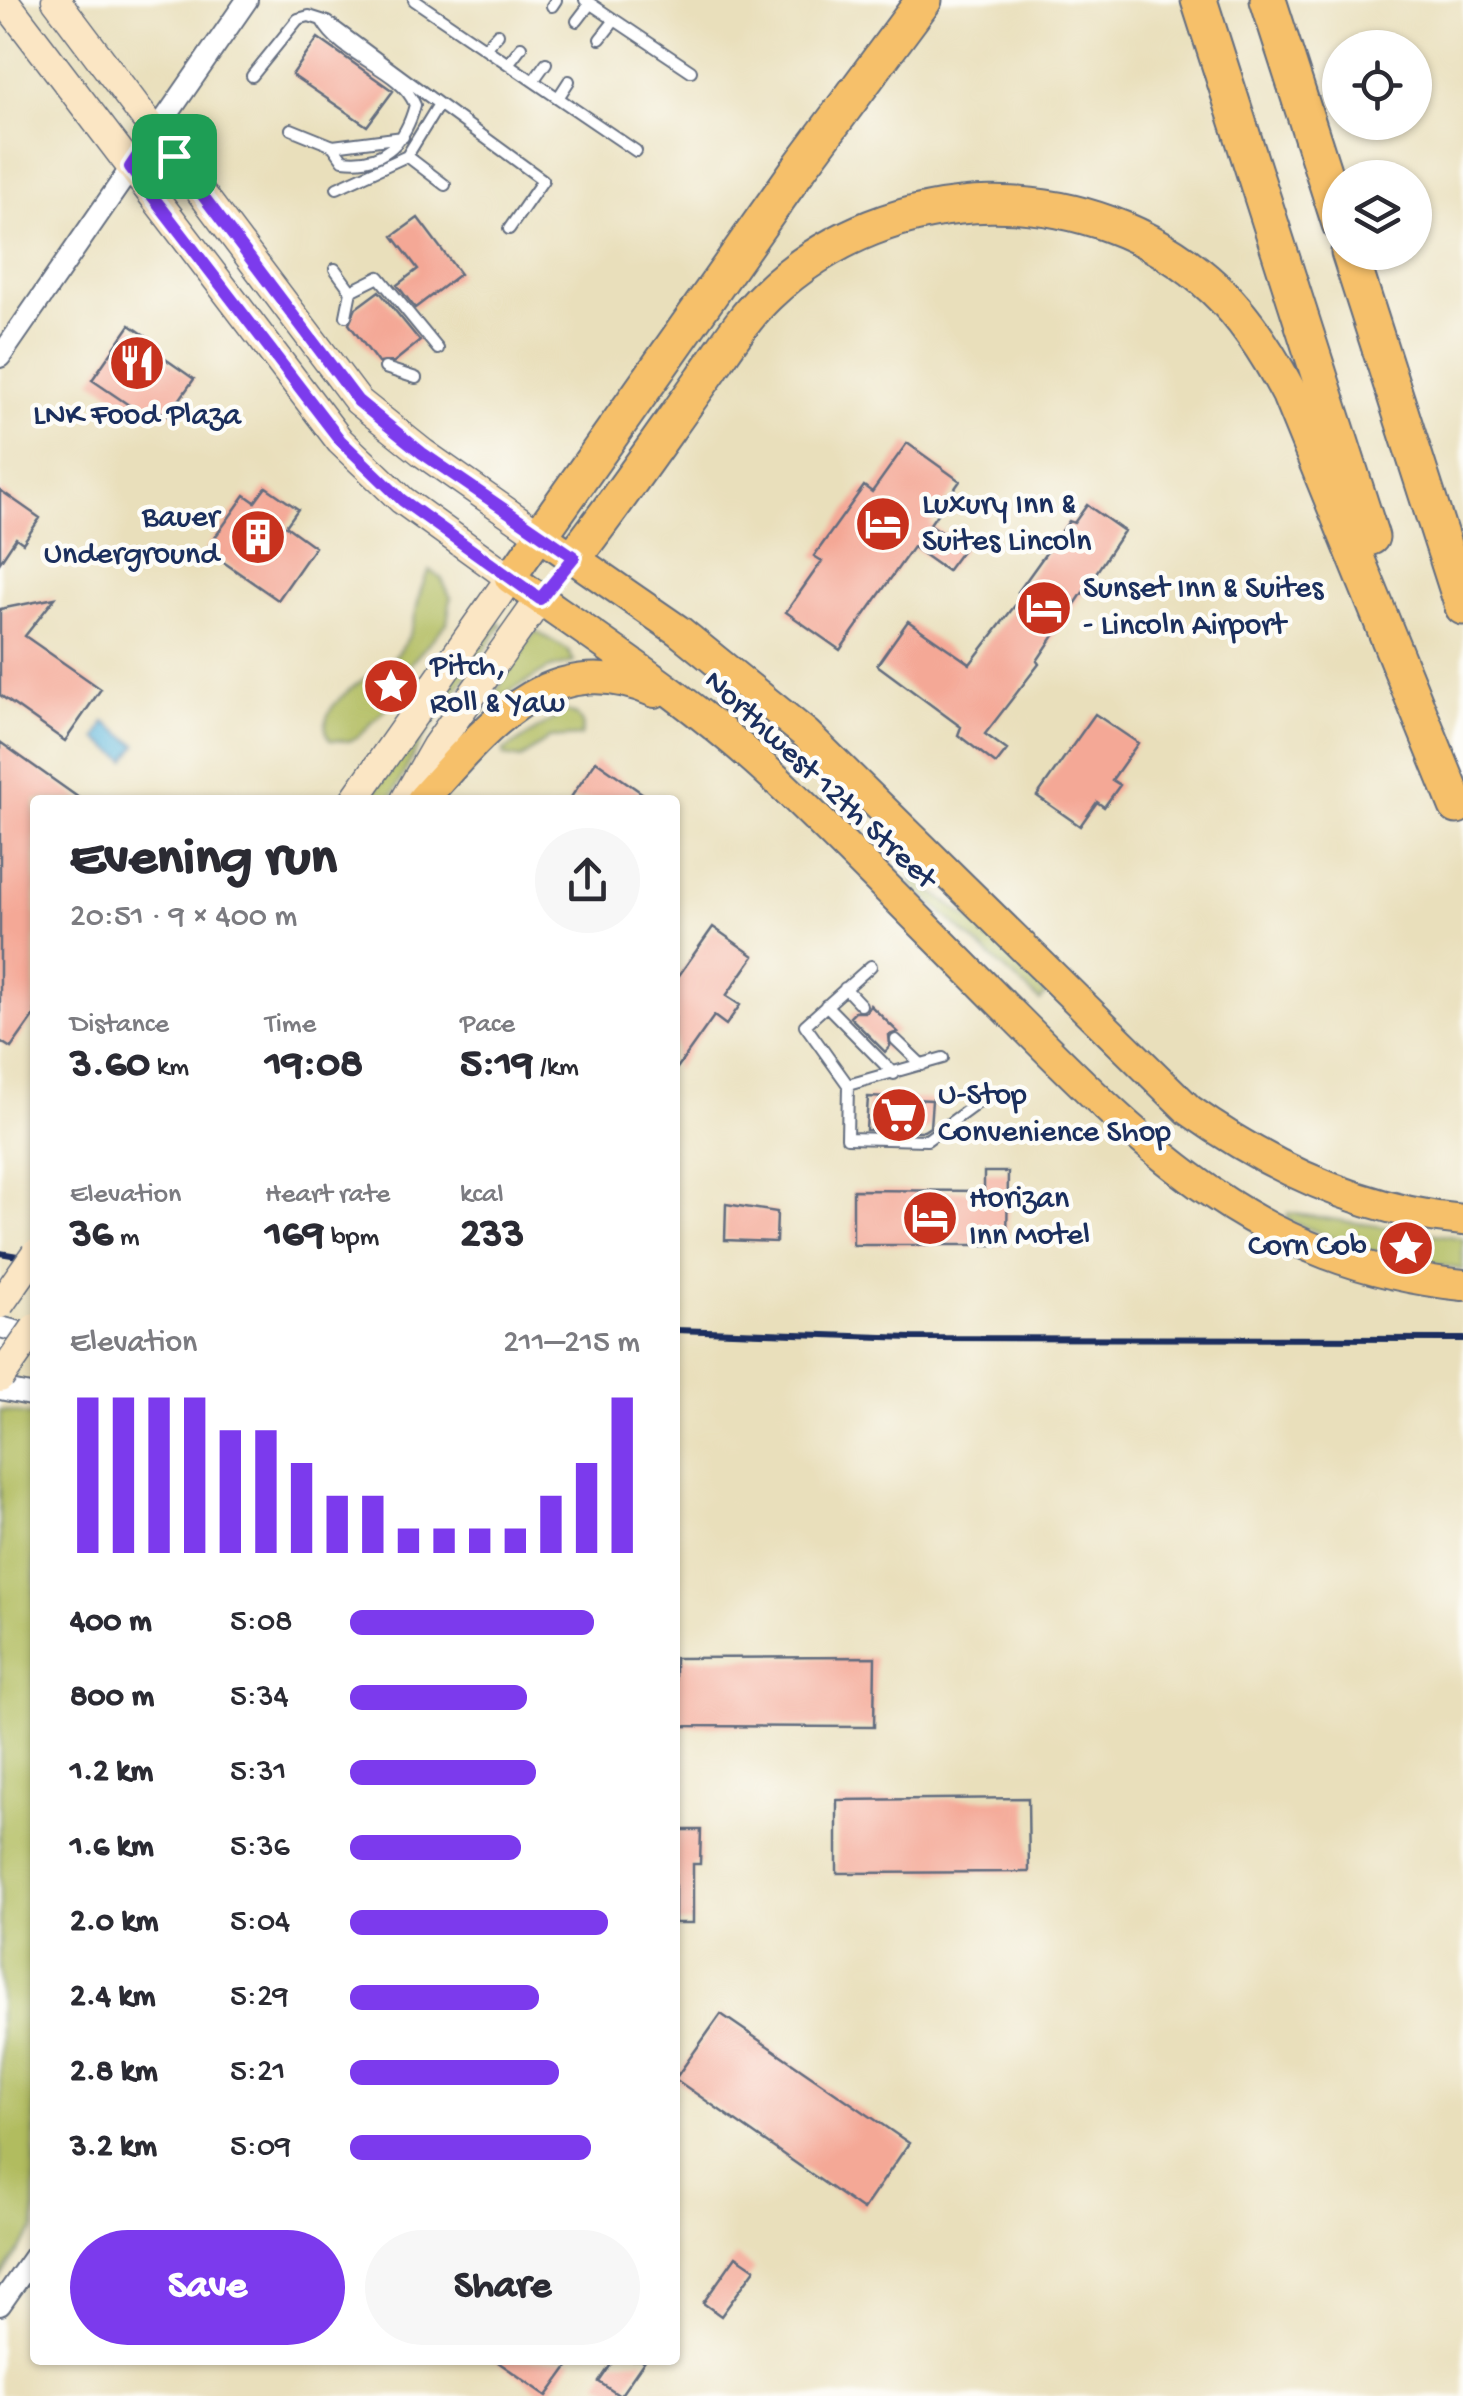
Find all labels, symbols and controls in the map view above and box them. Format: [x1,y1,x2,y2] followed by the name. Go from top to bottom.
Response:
[1322,30,1432,270] map controls
[1322,30,1432,140] button: locate
[132,114,217,199] pin
[147,129,202,184] icon: arrive
[1322,160,1432,270] button: layers
[107,333,167,393] restaurant icon: LNK Food Plaza
[33,398,242,436] place label: LNK Food Plaza
[922,487,1091,562] place label: Luxury Inn & Suites Lincoln
[853,494,913,554] hotel icon: Luxury Inn & Suites Lincoln
[44,500,222,575] place label: Bauer Underground
[228,507,288,567] building icon: Bauer Underground
[1083,571,1324,646] place label: Sunset Inn & Suites - Lincoln Airport
[1014,578,1074,638] hotel icon: Sunset Inn & Suites - Lincoln Airport
[429,649,565,724] place label: Pitch, Roll & Yaw
[361,656,421,716] place icon: Pitch, Roll & Yaw
[695,663,945,901] street label: Northwest 12th Street
[535,828,640,933] button: share
[70,829,337,893] text: Evening run
[70,899,297,937] text: 20:51 · 9 × 400 m
[70,1009,169,1042] text: Distance
[265,1009,316,1042] text: Time
[460,1009,515,1042] text: Pace
[70,1042,150,1091] text: 3.60
[265,1042,363,1091] text: 19:08
[460,1042,533,1091] text: 5:19
[150,1052,189,1085] text: km
[533,1052,579,1085] text: /km
[938,1078,1171,1153] place label: U-Stop Convenience Shop
[869,1085,929,1145] supermarket icon: U-Stop Convenience Shop
[70,1179,181,1212] text: Elevation
[265,1179,390,1212] text: Heart rate
[460,1179,504,1212] text: kcal
[969,1181,1090,1256] place label: Horizan Inn Motel
[900,1188,960,1248] hotel icon: Horizan Inn Motel
[70,1212,113,1261] text: 36
[265,1212,324,1261] text: 169
[460,1212,524,1261] text: 233
[1376,1218,1436,1278] place icon: Corn Cob
[113,1222,140,1255] text: m
[324,1222,379,1255] text: bpm
[1248,1229,1367,1267] place label: Corn Cob
[70,1325,197,1363] text: Elevation
[503,1325,640,1363] text: 211–215 m
[70,1604,152,1642] text: 400 m
[230,1604,293,1642] text: 5:08
[70,1679,154,1717] text: 800 m
[230,1679,289,1717] text: 5:34
[70,1754,153,1792] text: 1.2 km
[230,1754,286,1792] text: 5:31
[70,1829,154,1867] text: 1.6 km
[230,1829,290,1867] text: 5:36
[70,1904,158,1942] text: 2.0 km
[230,1904,290,1942] text: 5:04
[70,1979,155,2017] text: 2.4 km
[230,1979,289,2017] text: 5:29
[70,2054,158,2092] text: 2.8 km
[230,2054,285,2092] text: 5:21
[70,2129,157,2167] text: 3.2 km
[230,2129,291,2167] text: 5:09
[70,2230,345,2345] button: Save
[365,2230,640,2345] button: Share

